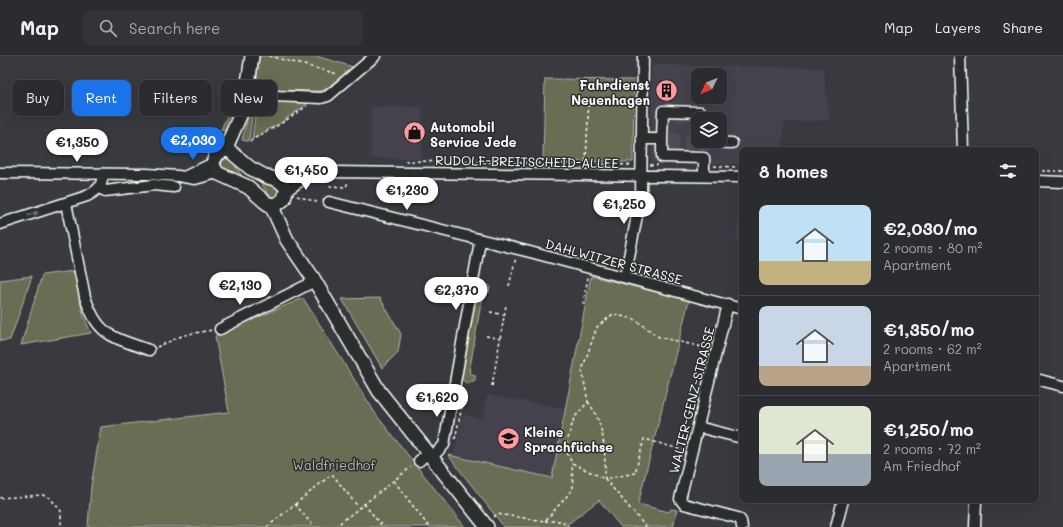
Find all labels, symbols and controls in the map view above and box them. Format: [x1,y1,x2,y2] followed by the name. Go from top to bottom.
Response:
[83,10,363,46] search box
[20,15,59,40] text: Map
[97,17,119,39] icon: search
[129,18,220,38] text: Search here
[884,18,913,37] text: Map
[935,18,981,37] text: Layers
[1003,18,1043,37] text: Share
[691,68,727,104] north arrow
[691,68,727,148] map controls
[571,76,650,108] place label: Fahrdienst Neuenhagen
[653,78,679,104] building icon: Fahrdienst Neuenhagen
[12,80,64,116] chip: Buy
[72,80,131,116] chip: Rent
[139,80,212,116] chip: Filters
[220,80,277,116] chip: New
[691,112,727,148] button: layers
[430,118,517,150] place label: Automobil Service Jede
[401,120,427,146] shop icon: Automobil Service Jede
[160,127,226,161] pin: €2,030
[44,129,110,163] pin: €1,350
[170,131,216,148] text: €2,030
[55,133,99,150] text: €1,350
[435,151,619,171] street label: RUDOLF-BREITSCHEID-ALLEE
[273,157,339,191] pin: €1,450
[759,160,828,182] text: 8 homes
[997,160,1019,182] icon: filters
[284,161,328,178] text: €1,450
[374,177,440,211] pin: €1,230
[385,181,429,198] text: €1,230
[591,191,657,225] pin: €1,250
[602,195,646,212] text: €1,250
[27,211,39,217] one-way arrow
[883,217,977,239] text: €2,030/mo
[791,221,839,269] icon: home
[544,235,684,287] street label: DAHLWITZER STRASSE
[883,239,982,256] text: 2 rooms · 80 m²
[883,256,952,273] text: Apartment
[207,272,273,306] pin: €2,130
[218,276,262,293] text: €2,130
[423,277,489,311] pin: €2,370
[433,281,479,298] text: €2,370
[883,318,974,340] text: €1,350/mo
[791,322,839,370] icon: home
[665,325,717,475] street label: WALTER-GENZ-STRASSE
[883,340,982,357] text: 2 rooms · 62 m²
[883,357,952,374] text: Apartment
[404,384,470,418] pin: €1,620
[415,388,459,405] text: €1,620
[883,418,974,440] text: €1,250/mo
[791,422,839,470] icon: home
[524,423,613,455] place label: Kleine Sprachfüchse
[495,425,521,451] school or university icon: Kleine Sprachfüchse
[883,440,981,457] text: 2 rooms · 72 m²
[293,456,376,473] park label: Waldfriedhof
[883,457,961,474] text: Am Friedhof

